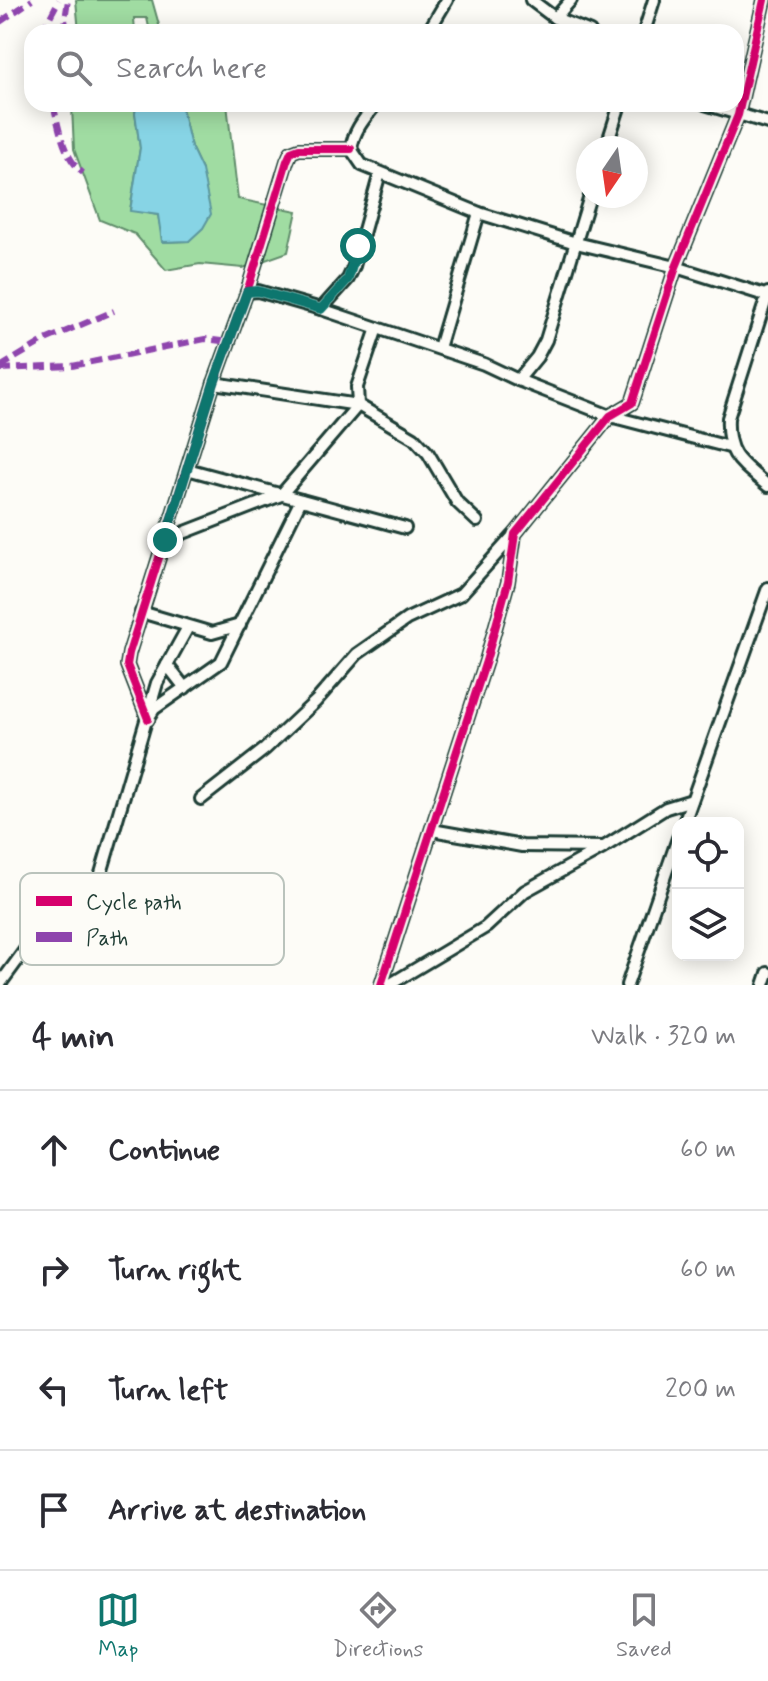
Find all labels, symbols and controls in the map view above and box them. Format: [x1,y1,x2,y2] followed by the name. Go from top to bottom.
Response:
[24,24,744,112] search box
[52,46,96,90] icon: search
[116,49,267,88] text: Search here
[576,136,648,208] north arrow
[340,228,376,264] route start
[147,522,183,558] route end
[672,817,744,961] map controls
[672,817,744,889] button: locate
[20,873,284,965] legend
[86,889,182,917] text: Cycle path
[672,889,744,961] button: layers
[86,925,128,953] text: Path
[32,1015,115,1060] text: 4 min
[591,1020,736,1054] text: Walk · 320 m
[32,1128,76,1172] icon: ahead
[108,1131,220,1170] text: Continue
[680,1133,736,1167] text: 60 m
[32,1248,76,1292] icon: right
[108,1251,241,1290] text: Turn right
[680,1253,736,1287] text: 60 m
[32,1368,76,1412] icon: left
[108,1371,228,1410] text: Turn left
[665,1373,736,1407] text: 200 m
[32,1488,76,1532] icon: arrive
[108,1491,366,1530] text: Arrive at destination
[96,1588,140,1664] tab: Map
[333,1588,423,1664] tab: Directions
[616,1588,672,1664] tab: Saved

